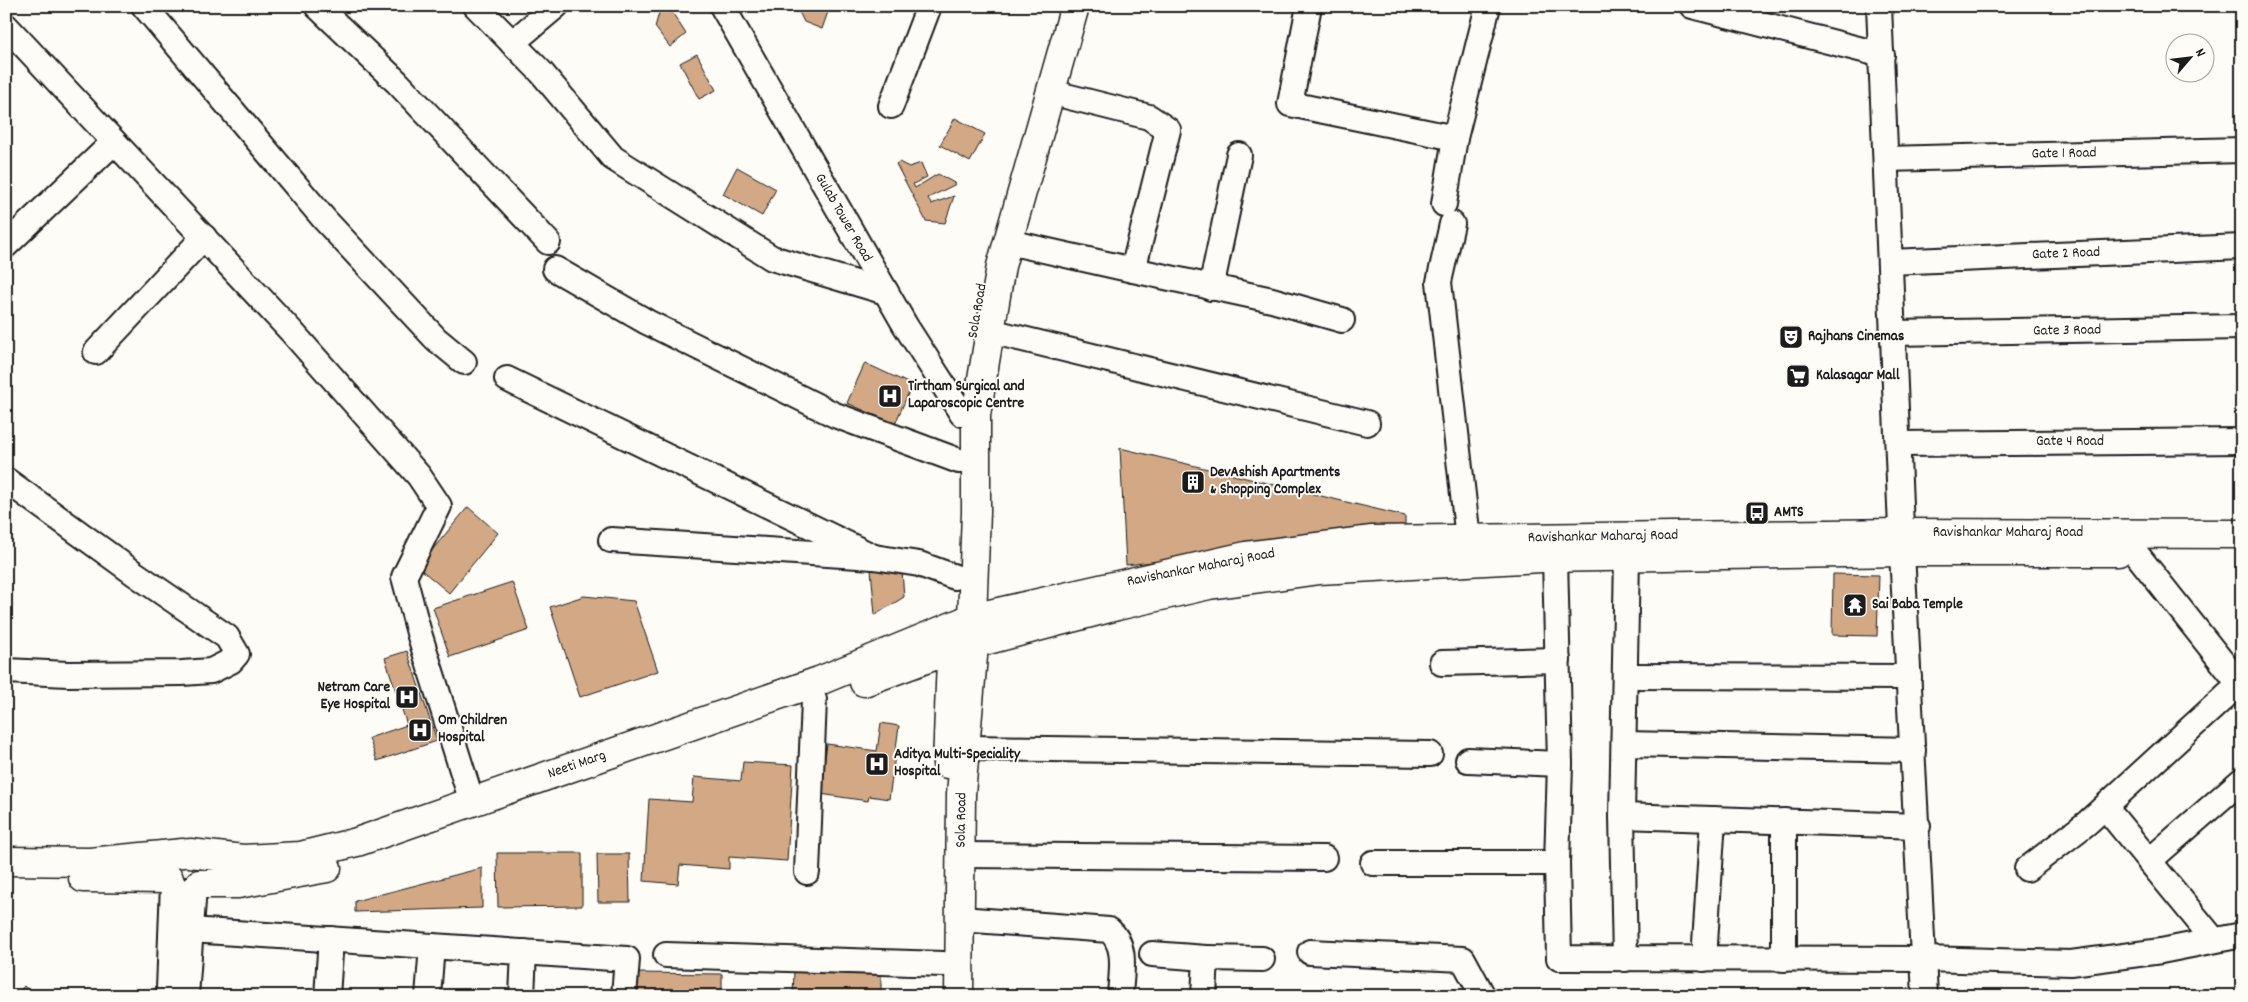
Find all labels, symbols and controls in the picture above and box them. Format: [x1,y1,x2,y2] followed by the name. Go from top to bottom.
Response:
[2166,32,2216,82] north arrow
[2189,45,2210,61] text: N
[2031,142,2097,166] street label: Gate 1 Road
[809,170,877,266] street label: Gulab Tower Road
[2032,242,2100,266] street label: Gate 2 Road
[962,282,994,340] street label: Sola Road
[2033,319,2101,343] street label: Gate 3 Road
[1778,324,1804,350] theatre icon: Rajhans Cinemas
[1808,326,1904,348] place label: Rajhans Cinemas
[1785,363,1811,389] supermarket icon: Kalasagar Mall
[1816,365,1900,387] place label: Kalasagar Mall
[908,376,1025,415] place label: Tirtham Surgical and Laparoscopic Centre
[877,383,903,409] hospital icon: Tirtham Surgical and Laparoscopic Centre
[2036,431,2104,453] street label: Gate 4 Road
[1210,462,1340,501] place label: DevAshish Apartments & Shopping Complex
[1180,469,1206,495] building icon: DevAshish Apartments & Shopping Complex
[1744,500,1770,526] bus stop icon: AMTS
[1774,502,1804,524] place label: AMTS
[1933,522,2083,544] street label: Ravishankar Maharaj Road
[1528,525,1678,549] street label: Ravishankar Maharaj Road
[1125,543,1277,593] street label: Ravishankar Maharaj Road
[1842,592,1868,618] temple icon: Sai Baba Temple
[1872,594,1963,616] place label: Sai Baba Temple
[318,677,390,716] place label: Netram Care Eye Hospital
[394,684,420,710] hospital icon: Netram Care Eye Hospital
[438,710,507,749] place label: Om Children Hospital
[407,717,433,743] hospital icon: Om Children Hospital
[894,744,1021,783] place label: Aditya Multi-Speciality Hospital
[545,745,609,785] street label: Neeti Marg
[864,751,890,777] hospital icon: Aditya Multi-Speciality Hospital
[951,792,973,848] street label: Sola Road

